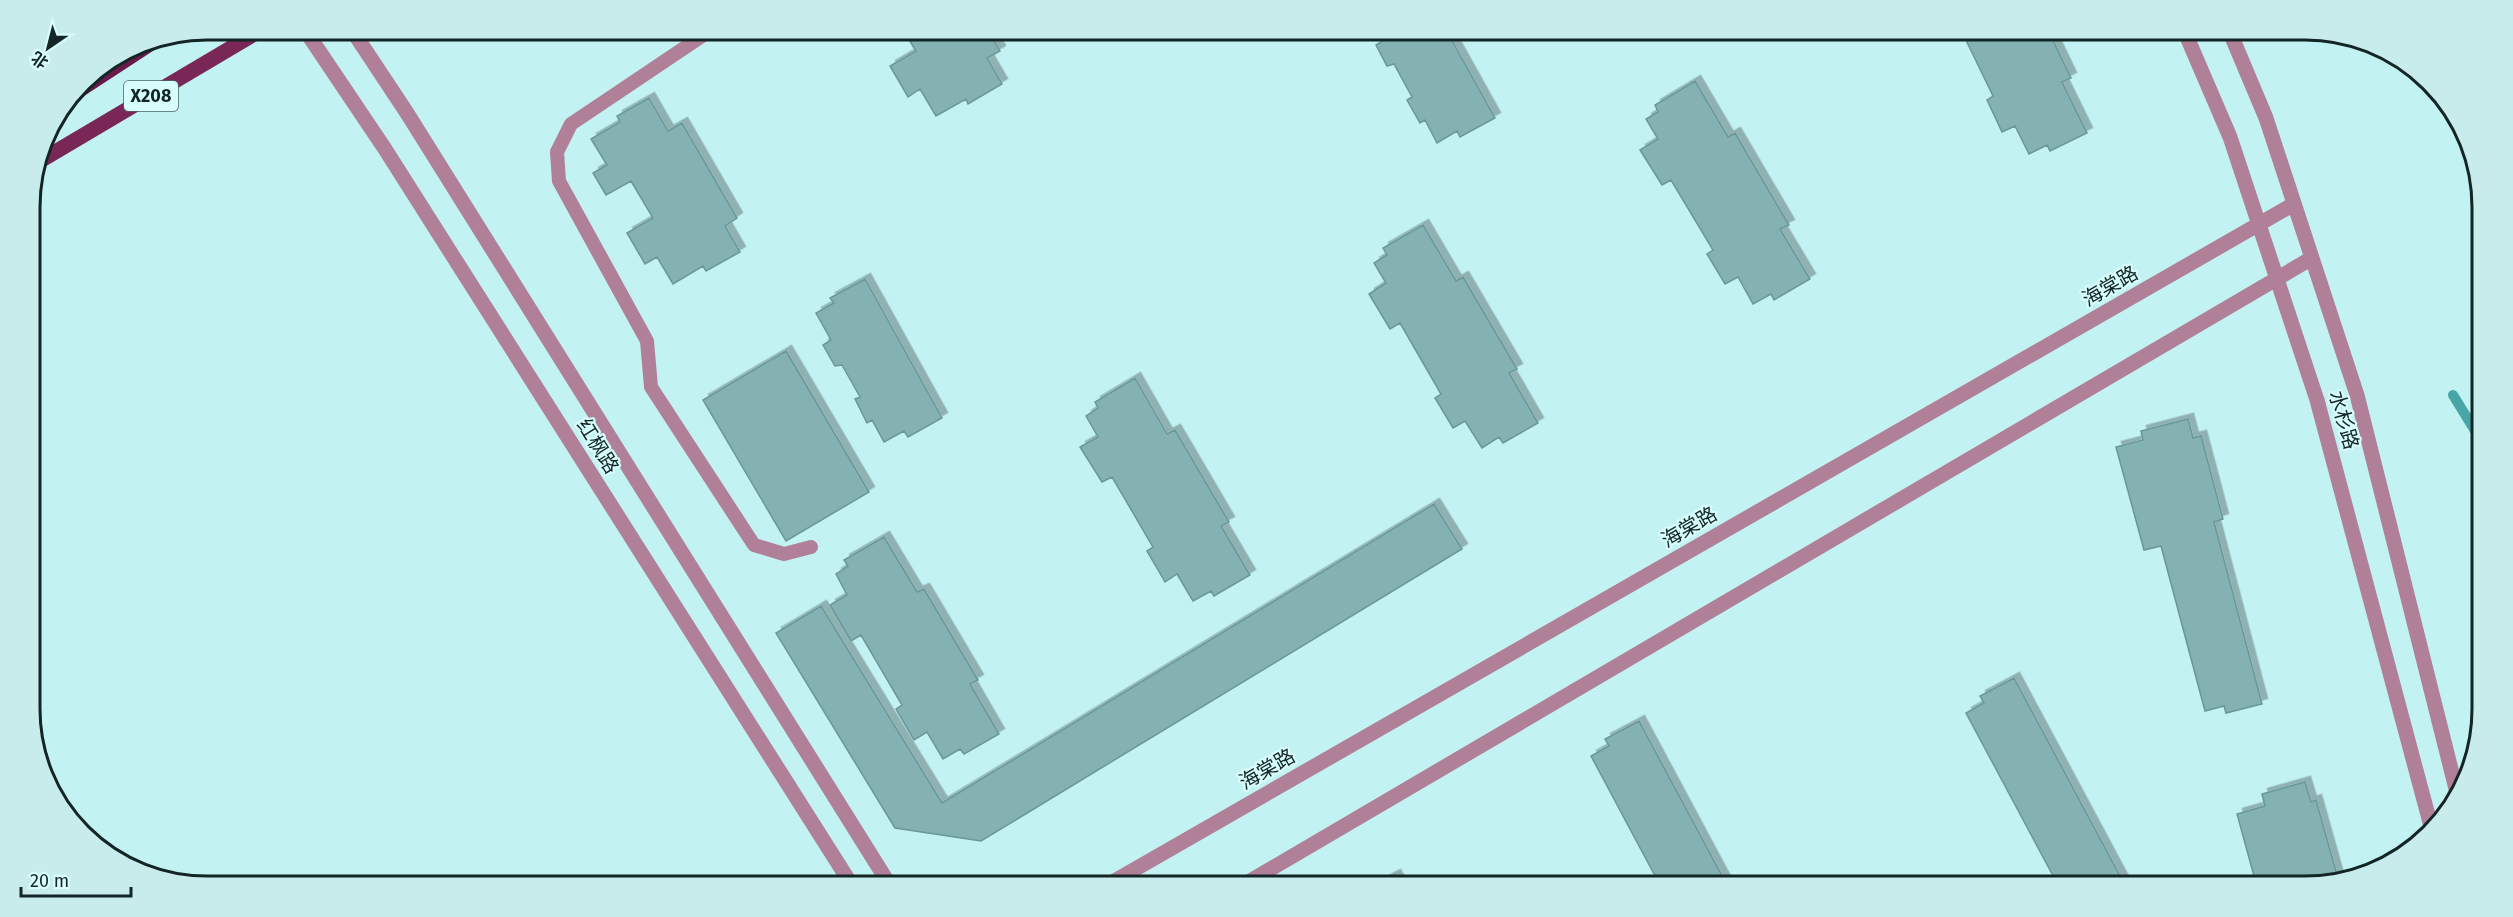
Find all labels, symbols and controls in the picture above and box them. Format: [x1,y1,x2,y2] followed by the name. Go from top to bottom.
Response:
[18,18,78,78] north arrow
[28,48,52,72] text: 北
[124,81,178,111] road number: X208
[2078,261,2142,311] street label: 海棠路
[2324,388,2364,452] street label: 水杉路
[572,414,624,478] street label: 红枫路
[1657,502,1721,552] street label: 海棠路
[1235,744,1299,794] street label: 海棠路
[21,860,130,898] scale bar
[30,870,69,892] text: 20 m

